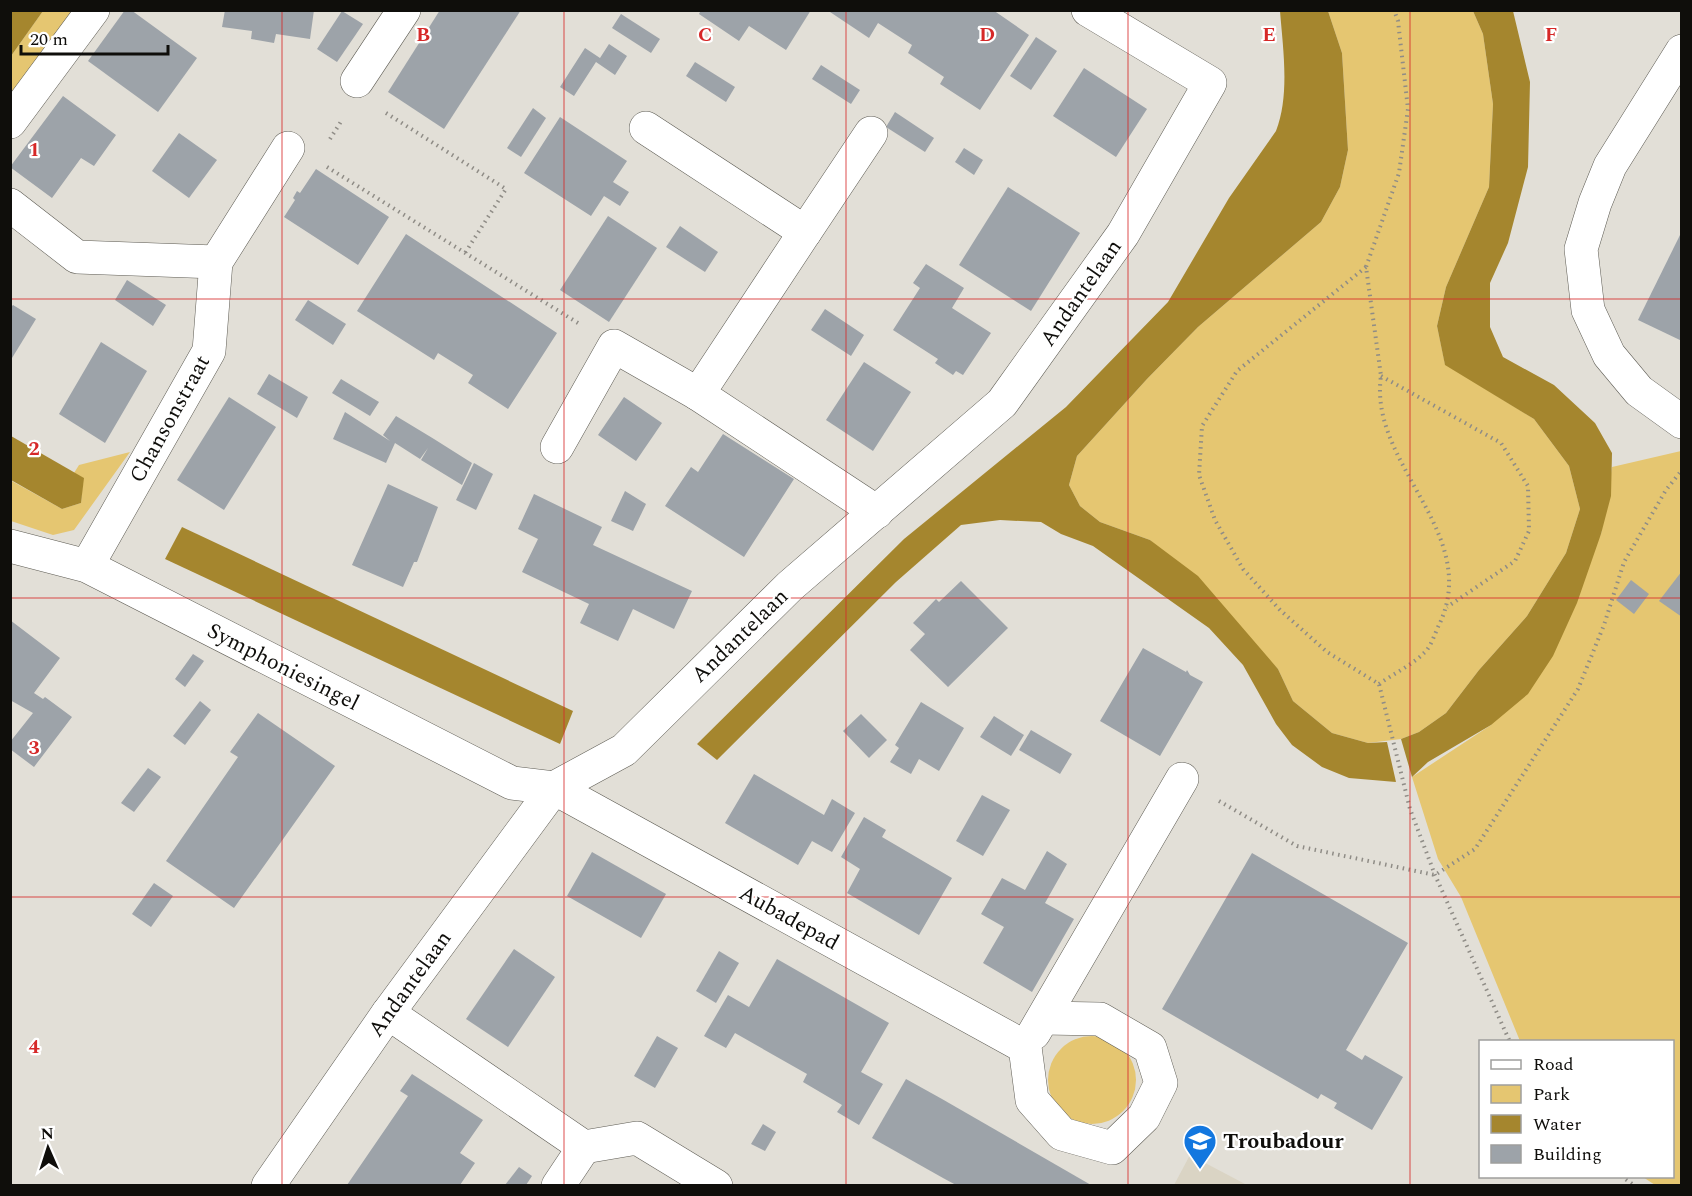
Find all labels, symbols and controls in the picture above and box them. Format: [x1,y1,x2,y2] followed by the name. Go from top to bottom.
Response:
[21,18,168,56] scale bar
[416,20,430,50] text: B
[698,20,712,50] text: C
[979,20,995,50] text: D
[1262,20,1276,50] text: E
[1545,20,1557,50] text: F
[30,26,68,53] text: 20 m
[28,135,40,165] text: 1
[1032,233,1130,353] street label: Andantelaan
[121,349,219,489] street label: Chansonstraat
[28,434,40,464] text: 2
[684,581,796,691] street label: Andantelaan
[201,614,365,720] street label: Symphoniesingel
[28,733,40,763] text: 3
[733,877,845,959] street label: Aubadepad
[360,924,460,1044] street label: Andantelaan
[28,1032,40,1062] text: 4
[1479,1040,1674,1178] legend
[1533,1051,1574,1078] text: Road
[1533,1081,1570,1108] text: Park
[1533,1111,1581,1138] text: Water
[18,1118,78,1178] north arrow
[40,1122,54,1146] text: N
[1182,1123,1218,1170] school or university icon: Troubadour
[1223,1125,1344,1158] place label: Troubadour
[1533,1141,1602,1168] text: Building

